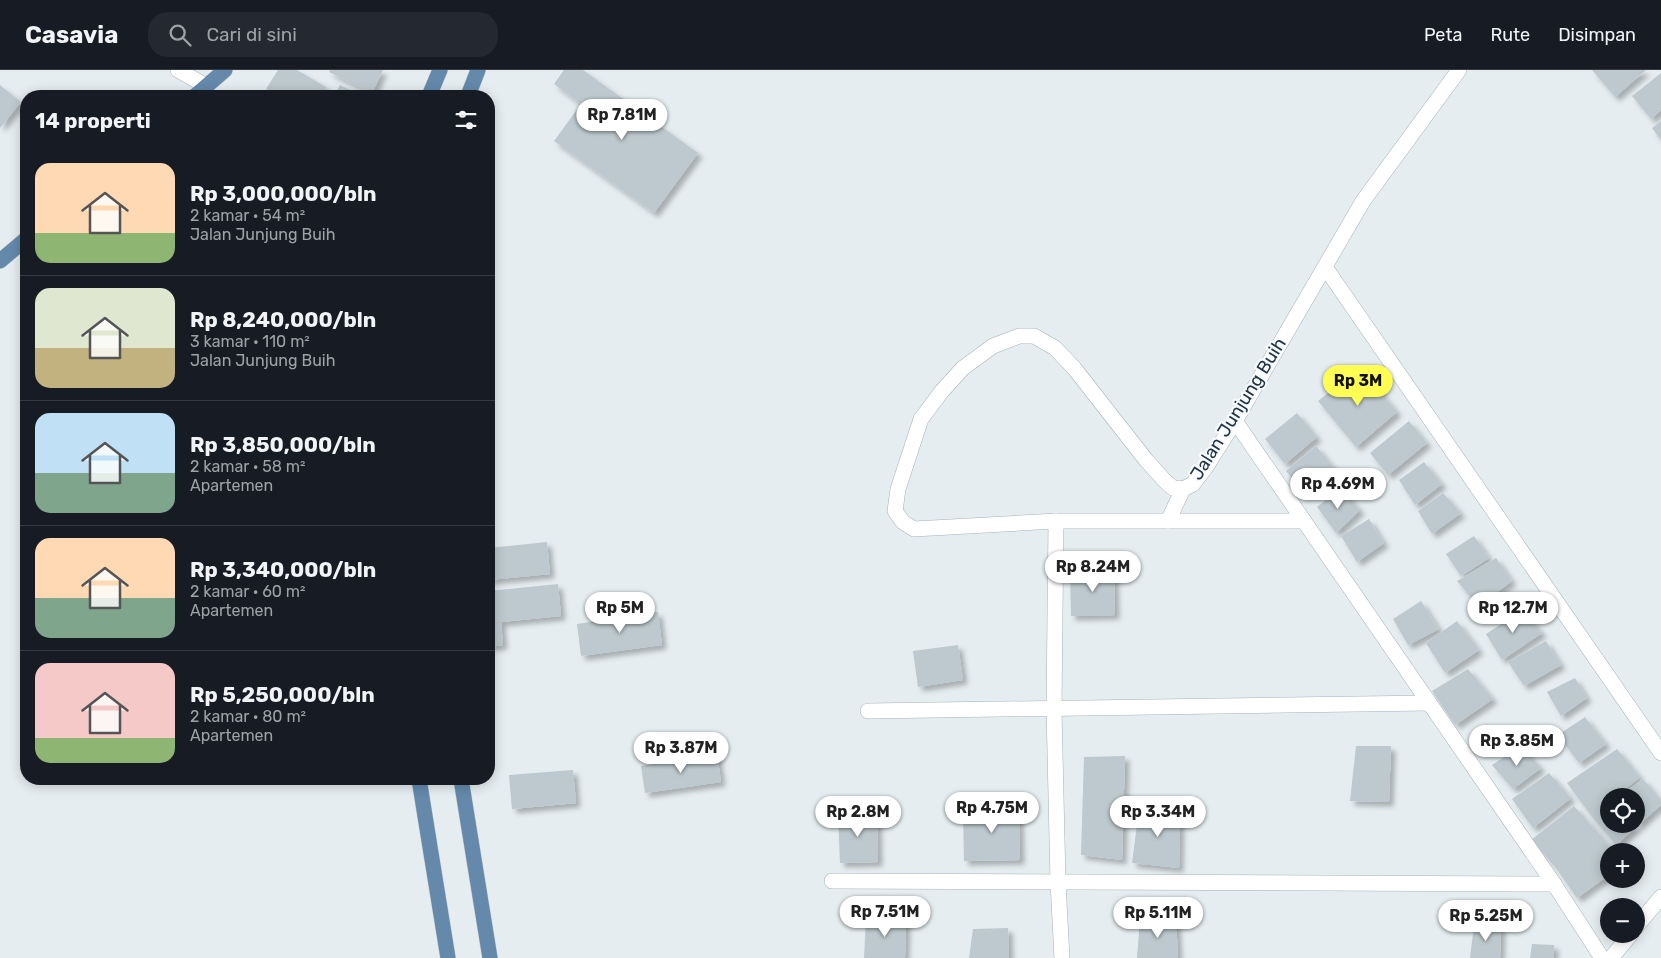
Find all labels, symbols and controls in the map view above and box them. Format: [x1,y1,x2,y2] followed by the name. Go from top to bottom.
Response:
[148,12,498,57] search box
[25,21,118,49] text: Casavia
[166,21,194,49] icon: search
[206,23,297,46] text: Cari di sini
[1424,24,1462,46] text: Peta
[1490,24,1530,46] text: Rute
[1558,24,1636,46] text: Disimpan
[570,98,674,141] pin: Rp 7.81M
[587,105,657,124] text: Rp 7.81M
[452,106,480,134] icon: filters
[35,108,151,133] text: 14 properti
[190,181,376,206] text: Rp 3,000,000/bln
[75,183,135,243] icon: home
[190,206,305,225] text: 2 kamar · 54 m²
[190,225,335,244] text: Jalan Junjung Buih
[190,307,376,332] text: Rp 8,240,000/bln
[75,308,135,368] icon: home
[190,332,310,351] text: 3 kamar · 110 m²
[1185,334,1291,484] street label: Jalan Junjung Buih
[190,351,335,370] text: Jalan Junjung Buih
[1323,364,1393,407] pin: Rp 3M
[1334,371,1382,390] text: Rp 3M
[190,432,376,457] text: Rp 3,850,000/bln
[75,433,135,493] icon: home
[190,457,305,476] text: 2 kamar · 58 m²
[1286,468,1390,510] pin: Rp 4.69M
[1301,474,1375,493] text: Rp 4.69M
[190,476,273,495] text: Apartemen
[1041,550,1145,593] pin: Rp 8.24M
[190,557,376,582] text: Rp 3,340,000/bln
[1056,557,1130,576] text: Rp 8.24M
[75,558,135,618] icon: home
[190,582,306,601] text: 2 kamar · 60 m²
[585,592,655,634] pin: Rp 5M
[1461,592,1565,634] pin: Rp 12.7M
[596,598,644,617] text: Rp 5M
[1478,598,1548,617] text: Rp 12.7M
[190,601,273,620] text: Apartemen
[190,682,375,707] text: Rp 5,250,000/bln
[75,683,135,743] icon: home
[190,707,306,726] text: 2 kamar · 80 m²
[1465,724,1569,767] pin: Rp 3.85M
[190,726,273,745] text: Apartemen
[1480,731,1554,750] text: Rp 3.85M
[629,732,733,774] pin: Rp 3.87M
[645,738,717,757] text: Rp 3.87M
[1600,788,1645,943] map controls
[1600,788,1645,833] button: locate
[940,792,1044,834] pin: Rp 4.75M
[812,796,904,838] pin: Rp 2.8M
[1106,796,1210,838] pin: Rp 3.34M
[956,798,1028,817] text: Rp 4.75M
[826,802,890,821] text: Rp 2.8M
[1121,802,1195,821] text: Rp 3.34M
[1600,843,1645,888] button: +
[833,896,937,938] pin: Rp 7.51M
[1106,896,1210,939] pin: Rp 5.11M
[1600,898,1645,943] button: −
[1434,900,1538,942] pin: Rp 5.25M
[851,902,919,921] text: Rp 7.51M
[1124,903,1192,922] text: Rp 5.11M
[1449,906,1523,925] text: Rp 5.25M

